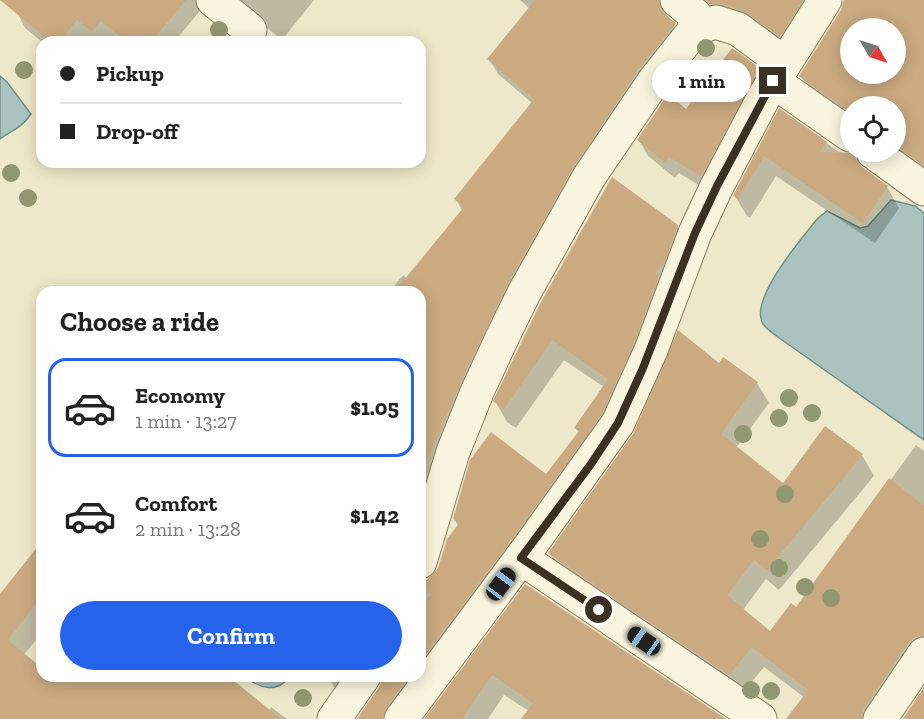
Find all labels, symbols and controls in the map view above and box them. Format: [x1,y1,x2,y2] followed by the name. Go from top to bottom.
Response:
[840,18,906,84] north arrow
[840,18,906,162] map controls
[96,60,164,87] text: Pickup
[653,60,752,102] callout: 1 min
[759,67,786,94] route end
[678,69,725,93] text: 1 min
[840,96,906,162] button: locate
[96,118,178,145] text: Drop-off
[60,306,219,338] text: Choose a ride
[63,381,117,435] icon: car
[135,382,225,409] text: Economy
[350,394,399,421] text: $1.05
[135,409,237,433] text: 1 min · 13:27
[63,489,117,543] icon: car
[135,490,217,517] text: Comfort
[350,502,399,529] text: $1.42
[135,517,241,541] text: 2 min · 13:28
[483,564,519,604] car
[585,596,612,623] route start
[60,601,402,670] button: Confirm
[624,623,664,659] car

